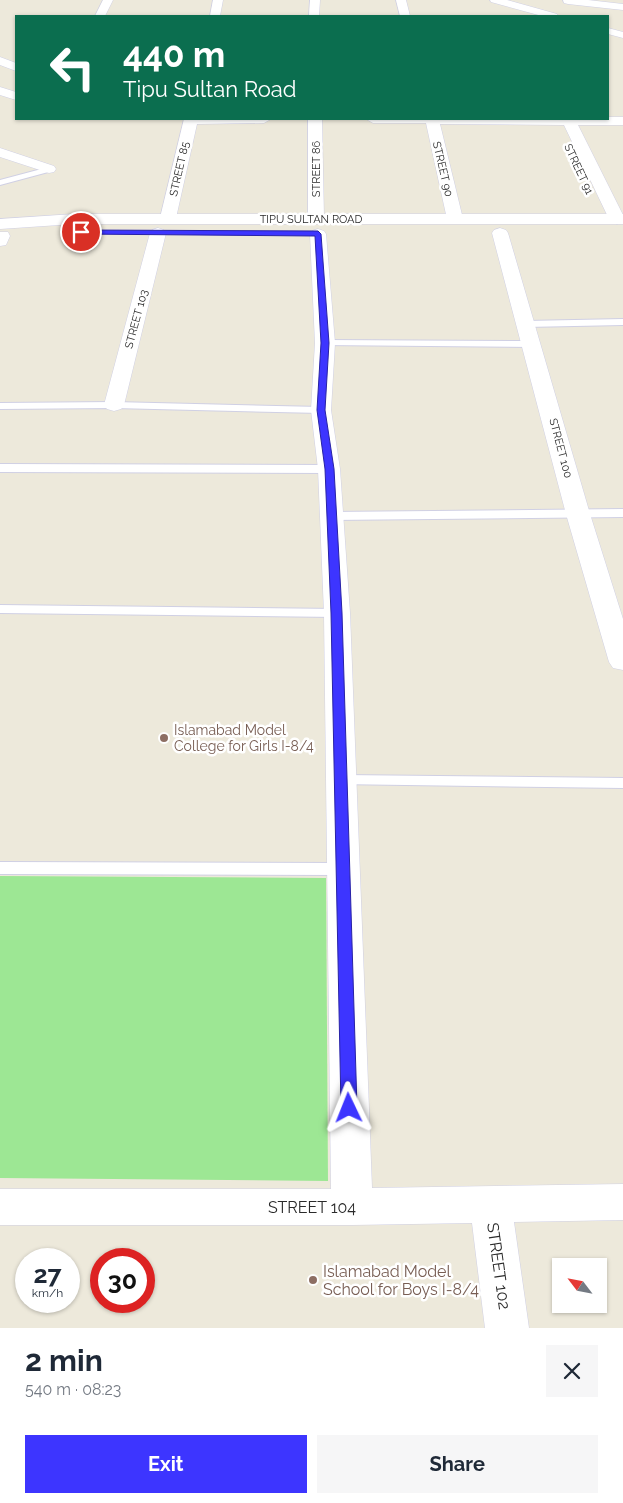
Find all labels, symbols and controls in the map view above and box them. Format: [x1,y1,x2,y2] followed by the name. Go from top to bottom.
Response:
[123,34,225,75] text: 440 m
[40,35,105,100] icon: left
[123,76,296,102] text: Tipu Sultan Road
[310,140,323,197] street label: STREET 86
[430,140,455,198] street label: STREET 90
[167,141,192,198] street label: STREET 85
[561,142,596,197] street label: STREET 91
[60,211,102,253] pin
[260,213,362,226] street label: TIPU SULTAN ROAD
[67,218,95,246] icon: arrive
[122,288,151,350] street label: STREET 103
[546,417,575,480] street label: STREET 100
[174,722,314,754] place label: Islamabad Model College for Girls I-8/4
[158,732,170,744] marker: Islamabad Model College for Girls I-8/4
[322,1081,374,1133] position arrow
[268,1198,356,1217] street label: STREET 104
[483,1221,514,1311] street label: STREET 102
[90,1248,155,1313] speed limit sign: 30
[552,1258,608,1312] north arrow
[552,1258,607,1313] map controls
[33,1259,62,1289] text: 27
[323,1262,479,1299] place label: Islamabad Model School for Boys I-8/4
[307,1274,319,1286] marker: Islamabad Model School for Boys I-8/4
[32,1286,63,1300] text: km/h
[25,1343,103,1378] text: 2 min
[546,1345,598,1397] button: close
[25,1380,121,1399] text: 540 m · 08:23
[25,1435,307,1493] button: Exit
[317,1435,598,1493] button: Share

